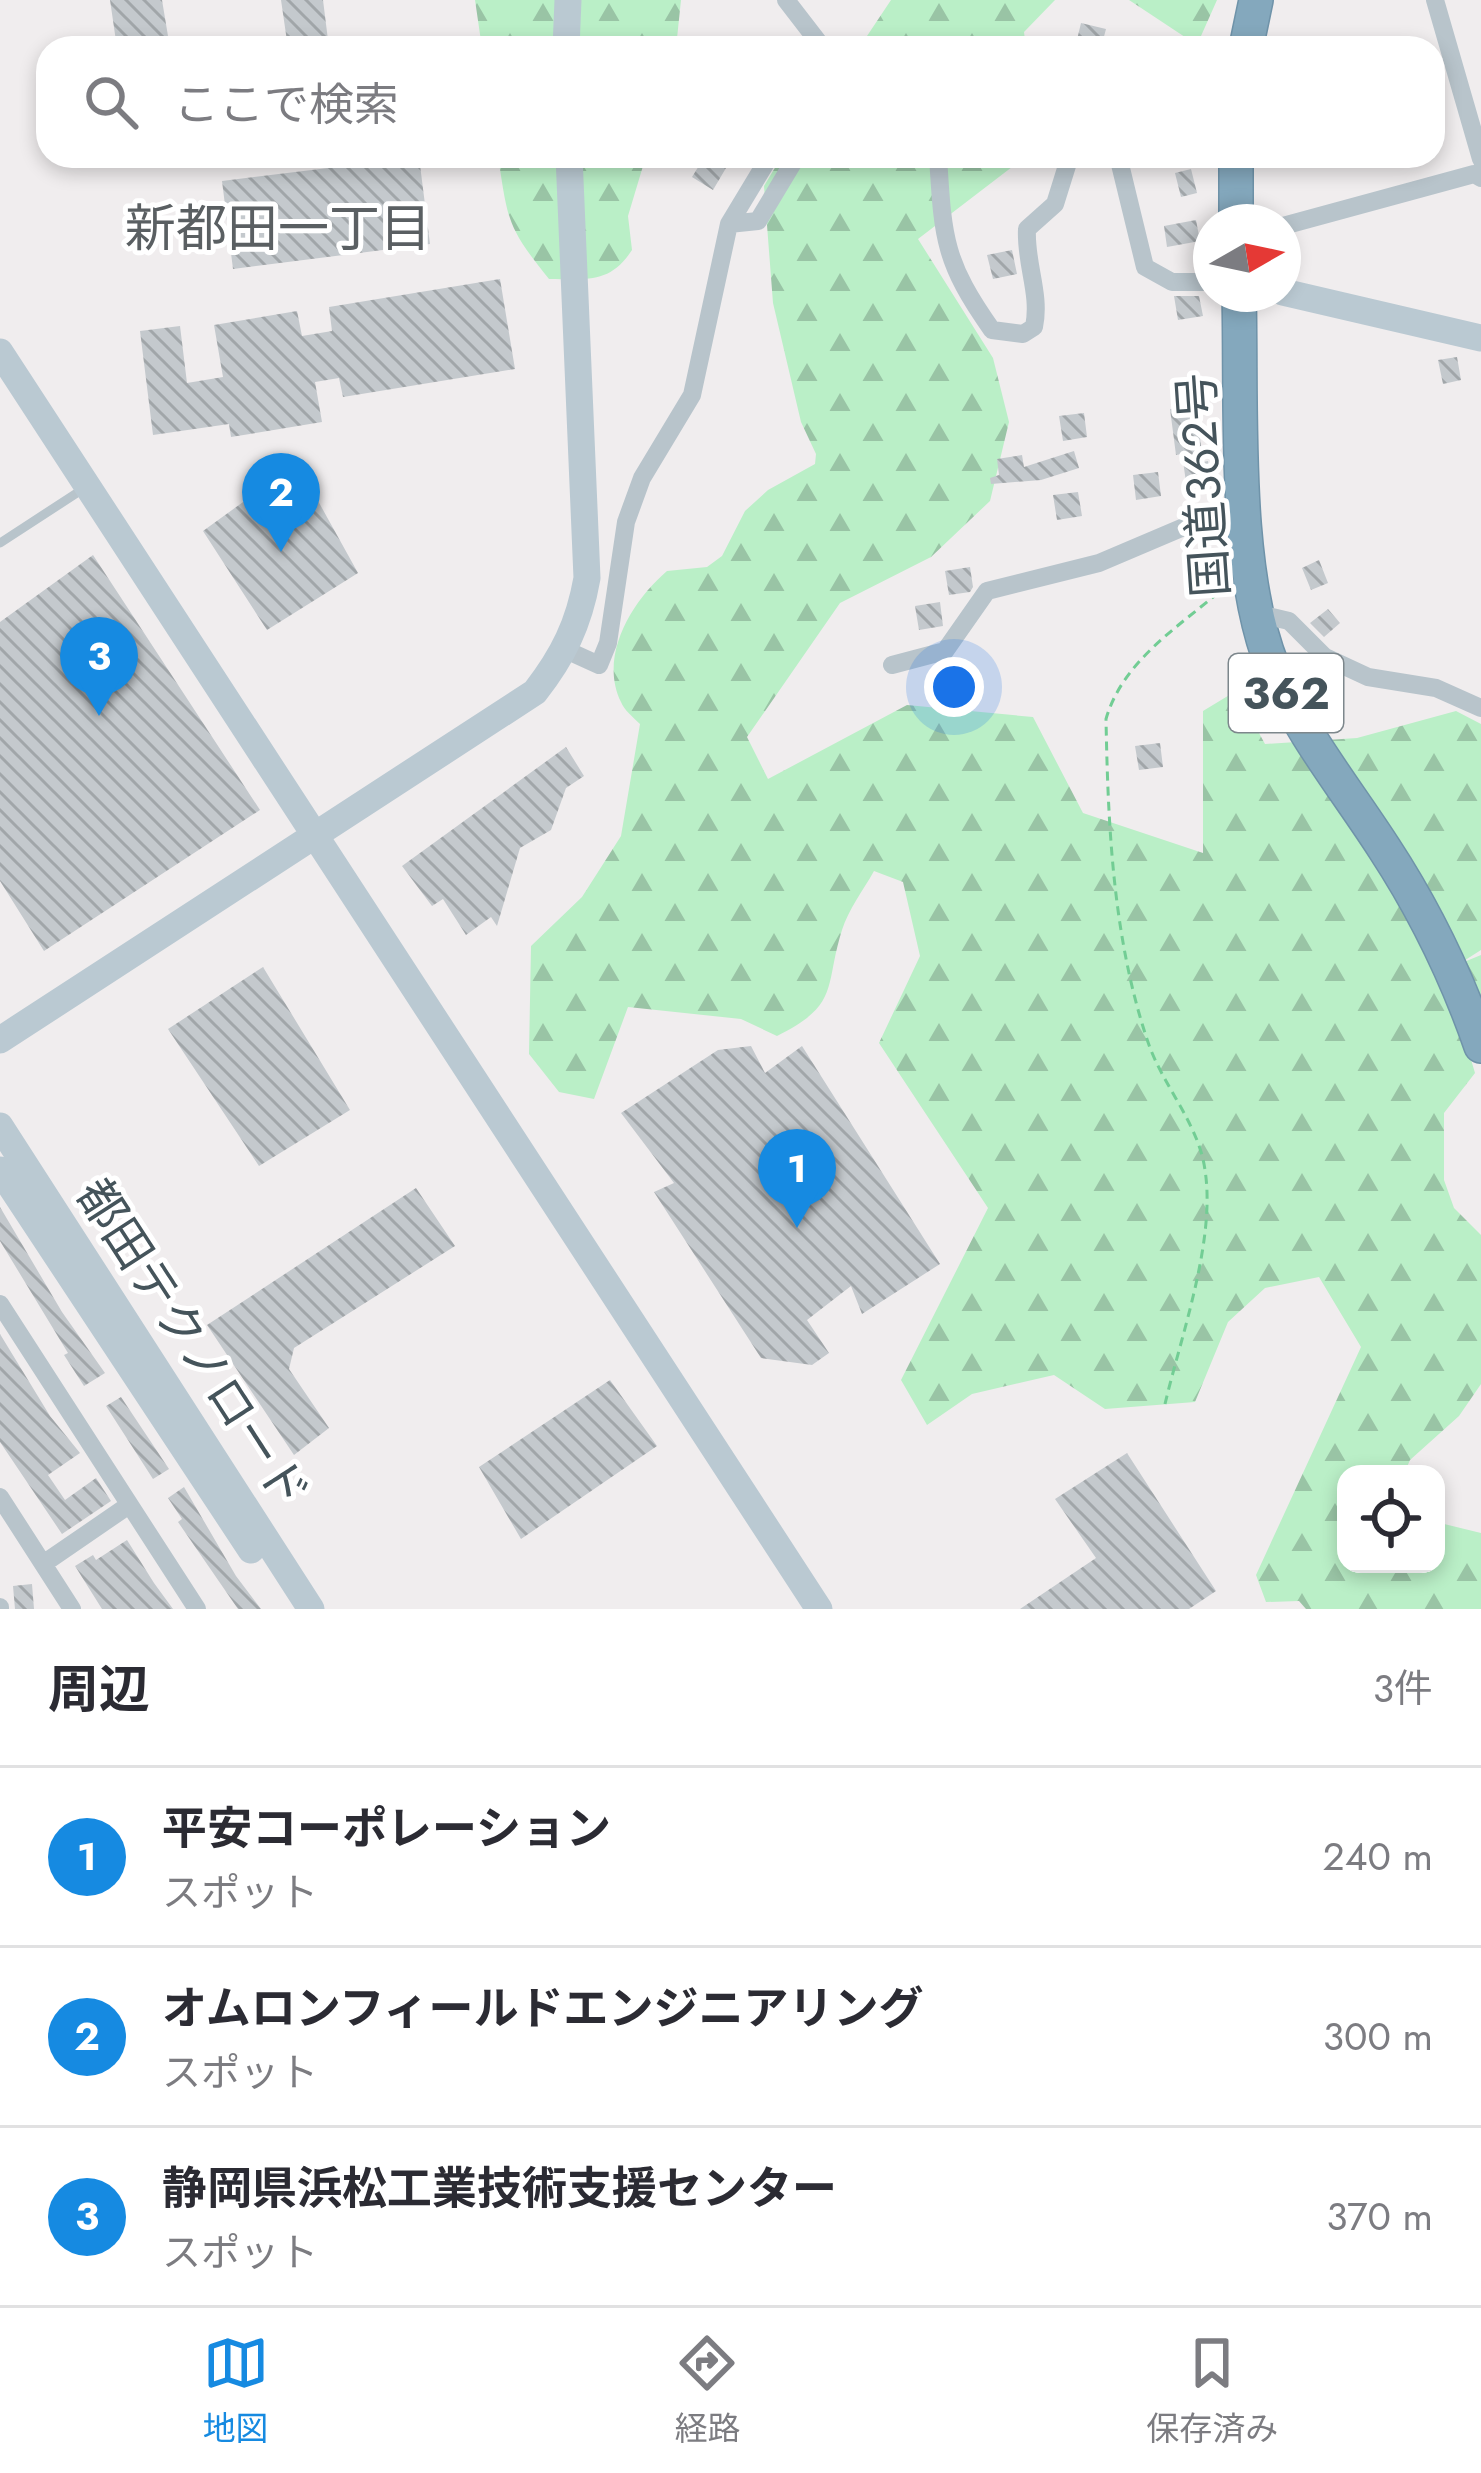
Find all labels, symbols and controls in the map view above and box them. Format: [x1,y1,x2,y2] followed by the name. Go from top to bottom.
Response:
[36,36,1445,168] search box
[78,69,144,135] icon: search
[174,72,399,137] text: ここで検索
[125,191,431,265] district label: 新都田一丁目
[1193,204,1301,312] north arrow
[1161,370,1246,600] street label: 国道362号
[242,453,320,552] pin: 2
[60,617,138,716] pin: 3
[1229,654,1343,732] road number: 362
[924,657,984,717] your location
[758,1129,836,1228] pin: 1
[60,1165,325,1522] street label: 都田テクノロード
[1337,1465,1445,1573] map controls
[1337,1465,1445,1573] button: locate
[48,1652,150,1726] text: 周辺
[1373,1660,1433,1717] text: 3件
[162,1796,611,1861] text: 平安コーポレーション
[77,1828,97,1885] text: 1
[1323,1828,1433,1885] text: 240 m
[162,1864,318,1921] text: スポット
[162,1976,923,2041] text: オムロンフィールドエンジニアリング
[74,2008,100,2065] text: 2
[1323,2008,1433,2065] text: 300 m
[162,2044,318,2101] text: スポット
[162,2156,837,2221] text: 静岡県浜松工業技術支援センター
[75,2188,99,2245] text: 3
[1326,2188,1433,2245] text: 370 m
[162,2224,318,2281] text: スポット
[203,2330,269,2452] tab: 地図
[674,2330,740,2452] tab: 経路
[1146,2330,1278,2452] tab: 保存済み

